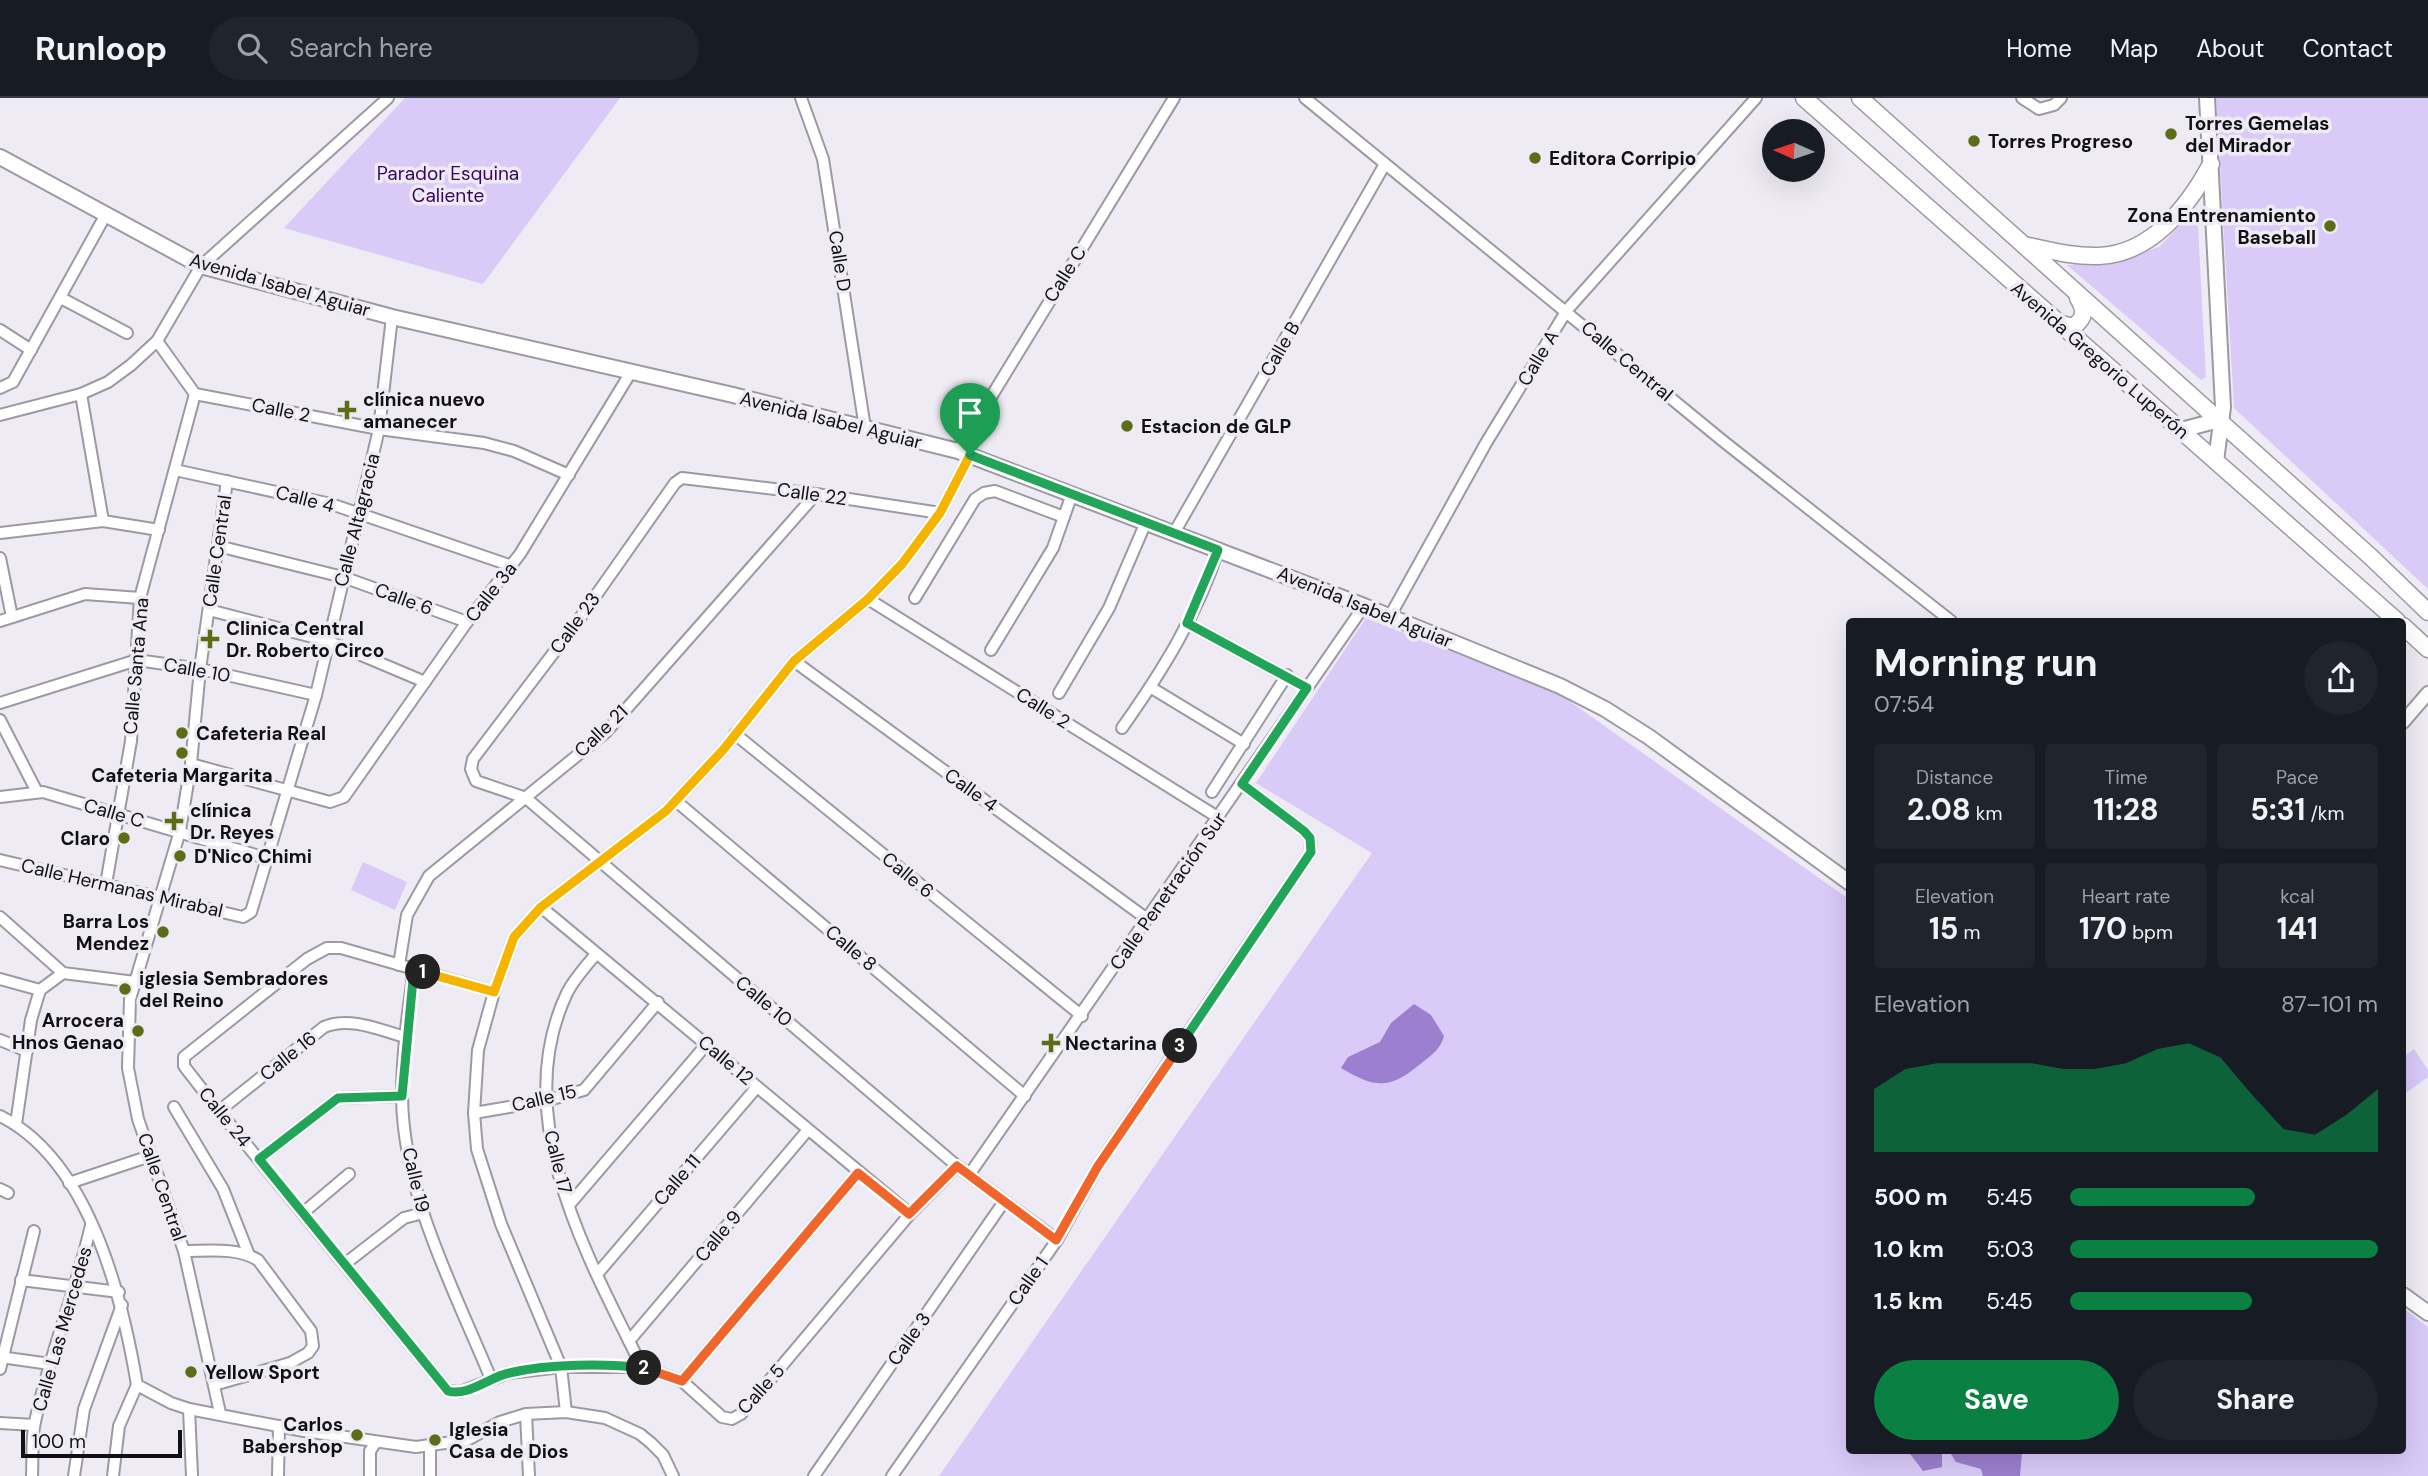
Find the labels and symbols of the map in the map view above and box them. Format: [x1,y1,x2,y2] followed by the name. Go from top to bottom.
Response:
[2185,111,2329,158] place label: Torres Gemelas del Mirador
[1762,119,1825,182] north arrow
[2163,126,2179,142] marker: Torres Gemelas del Mirador
[1988,129,2133,154] place label: Torres Progreso
[1966,133,1982,149] marker: Torres Progreso
[1549,146,1696,171] place label: Editora Corripio
[1527,150,1543,166] marker: Editora Corripio
[377,161,519,208] park label: Parador Esquina Caliente
[2127,203,2316,250] place label: Zona Entrenamiento Baseball
[2322,218,2338,234] marker: Zona Entrenamiento Baseball
[823,229,857,293] street label: Calle D
[1038,241,1092,307] street label: Calle C
[187,247,373,323] street label: Avenida Isabel Aguiar
[2006,276,2194,444] street label: Avenida Gregorio Luperón
[1576,315,1678,407] street label: Calle Central
[1254,317,1306,381] street label: Calle B
[1512,325,1565,391] street label: Calle A
[940,383,1000,455] pin
[737,385,925,455] street label: Avenida Isabel Aguiar
[363,387,485,434] place label: clínica nuevo amanecer
[250,392,313,428] street label: Calle 2
[337,400,357,420] marker: clínica nuevo amanecer
[1141,414,1292,439] place label: Estacion de GLP
[1119,418,1135,434] marker: Estacion de GLP
[328,451,386,589] street label: Calle Altagracia
[776,477,849,511] street label: Calle 22
[273,480,337,518] street label: Calle 4
[197,493,237,609] street label: Calle Central
[460,557,522,627] street label: Calle 3a
[1274,560,1456,654] street label: Avenida Isabel Aguiar
[371,577,437,621] street label: Calle 6
[544,587,606,659] street label: Calle 23
[118,597,154,735] street label: Calle Santa Ana
[226,616,384,663] place label: Clinica Central Dr. Roberto Circo
[200,629,220,649] marker: Clinica Central Dr. Roberto Circo
[162,652,232,688] street label: Calle 10
[1011,682,1075,734] street label: Calle 2
[569,699,633,763] street label: Calle 21
[196,721,326,746] place label: Cafeteria Real
[174,725,190,741] marker: Cafeteria Real
[174,745,190,761] marker: Cafeteria Margarita
[939,762,1003,818] street label: Calle 4
[91,763,273,788] place label: Cafeteria Margarita
[81,792,147,834] street label: Calle C
[190,798,274,845] place label: clínica Dr. Reyes
[1104,807,1232,975] street label: Calle Penetración Sur
[164,811,184,831] marker: clínica Dr. Reyes
[61,826,110,851] place label: Claro
[116,830,132,846] marker: Claro
[194,844,312,869] place label: D'Nico Chimi
[877,846,939,904] street label: Calle 6
[172,848,188,864] marker: D'Nico Chimi
[19,853,225,923] street label: Calle Hermanas Mirabal
[63,909,149,956] place label: Barra Los Mendez
[820,919,882,977] street label: Calle 8
[155,924,171,940] marker: Barra Los Mendez
[406,954,440,990] pin: 1
[139,966,328,1013] place label: iglesia Sembradores del Reino
[730,970,798,1032] street label: Calle 10
[117,981,133,997] marker: iglesia Sembradores del Reino
[12,1008,124,1055] place label: Arrocera Hnos Genao
[130,1023,146,1039] marker: Arrocera Hnos Genao
[254,1025,322,1087] street label: Calle 16
[1162,1028,1198,1063] pin: 3
[693,1029,759,1091] street label: Calle 12
[1065,1031,1157,1056] place label: Nectarina
[1043,1035,1059,1051] marker: Nectarina
[509,1078,579,1118] street label: Calle 15
[193,1082,257,1152] street label: Calle 24
[538,1128,578,1196] street label: Calle 17
[132,1130,192,1244] street label: Calle Central
[396,1145,436,1215] street label: Calle 19
[648,1149,706,1211] street label: Calle 11
[689,1205,747,1267] street label: Calle 9
[26,1244,98,1414] street label: Calle Las Mercedes
[1002,1252,1054,1310] street label: Calle 1
[882,1307,936,1371] street label: Calle 3
[626,1350,662,1386] pin: 2
[732,1358,790,1420] street label: Calle 5
[205,1360,320,1385] place label: Yellow Sport
[183,1364,199,1380] marker: Yellow Sport
[242,1412,343,1459] place label: Carlos Babershop
[449,1417,569,1464] place label: Iglesia Casa de Dios
[21,1427,182,1459] scale bar
[349,1427,365,1443] marker: Carlos Babershop
[427,1432,443,1448] marker: Iglesia Casa de Dios

